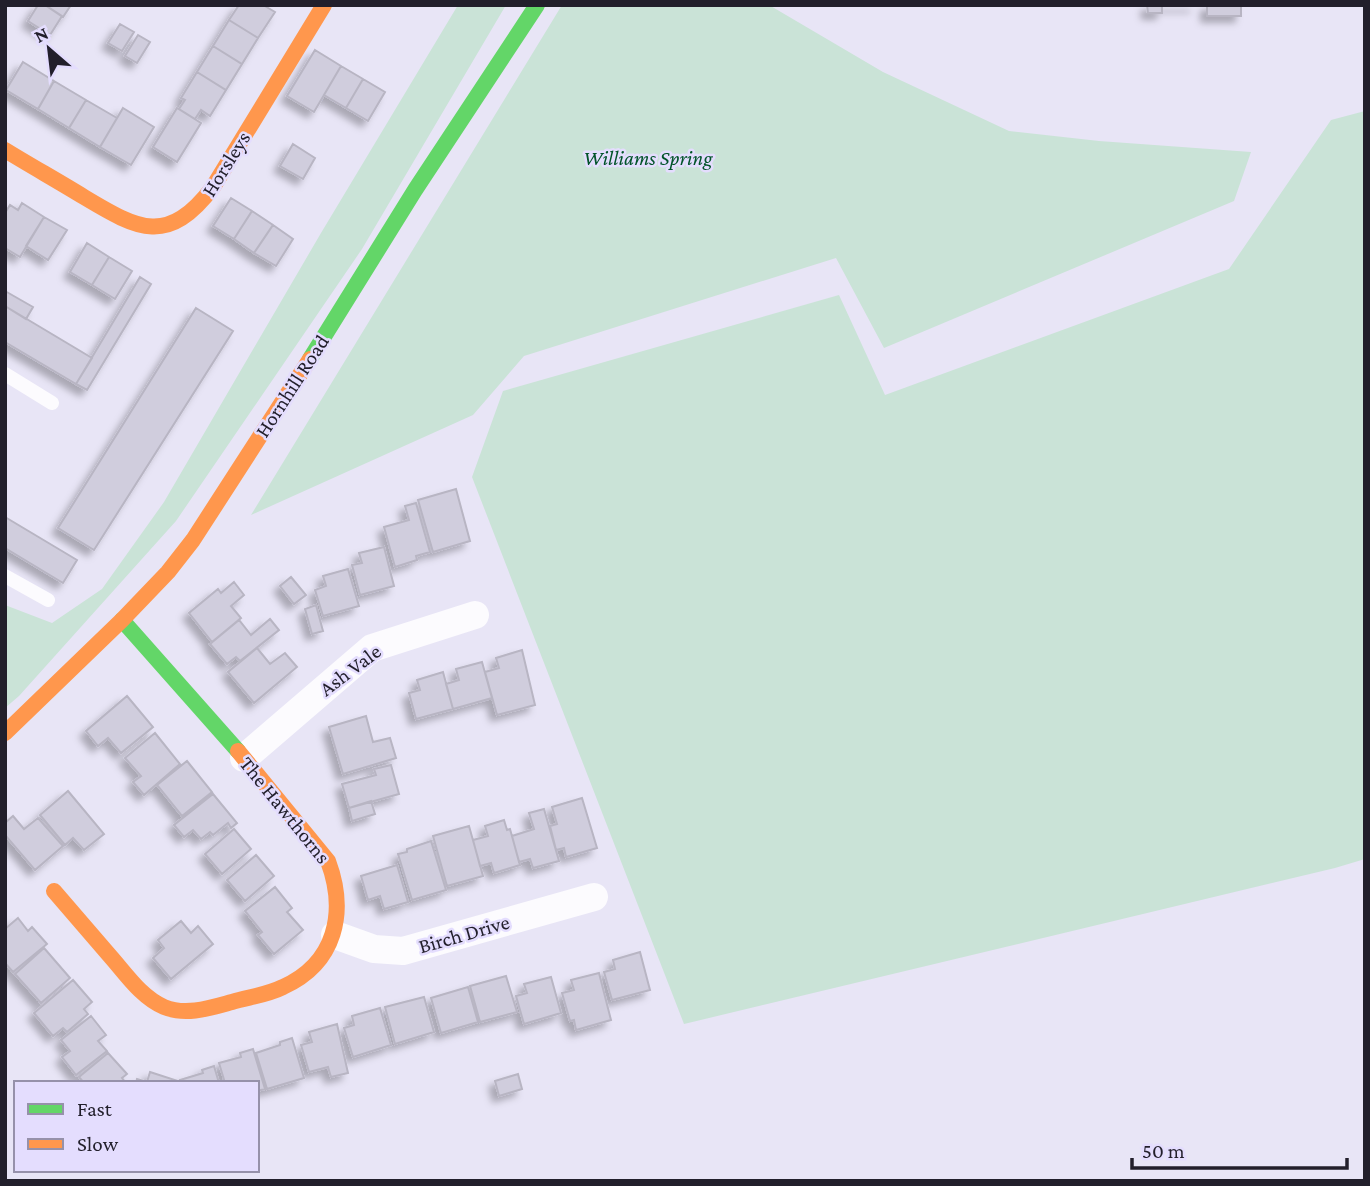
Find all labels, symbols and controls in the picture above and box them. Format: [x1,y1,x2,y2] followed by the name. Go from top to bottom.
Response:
[14,14,84,84] north arrow
[31,22,52,47] text: N
[197,127,255,201] street label: Horsleys
[583,146,713,170] park label: Williams Spring
[250,330,334,442] street label: Hornhill Road
[314,639,386,701] street label: Ash Vale
[235,752,335,868] street label: The Hawthorns
[416,910,512,958] street label: Birch Drive
[14,1081,259,1172] legend
[77,1097,113,1121] text: Fast
[1132,1126,1347,1170] scale bar
[77,1132,119,1156] text: Slow
[1142,1139,1185,1163] text: 50 m

